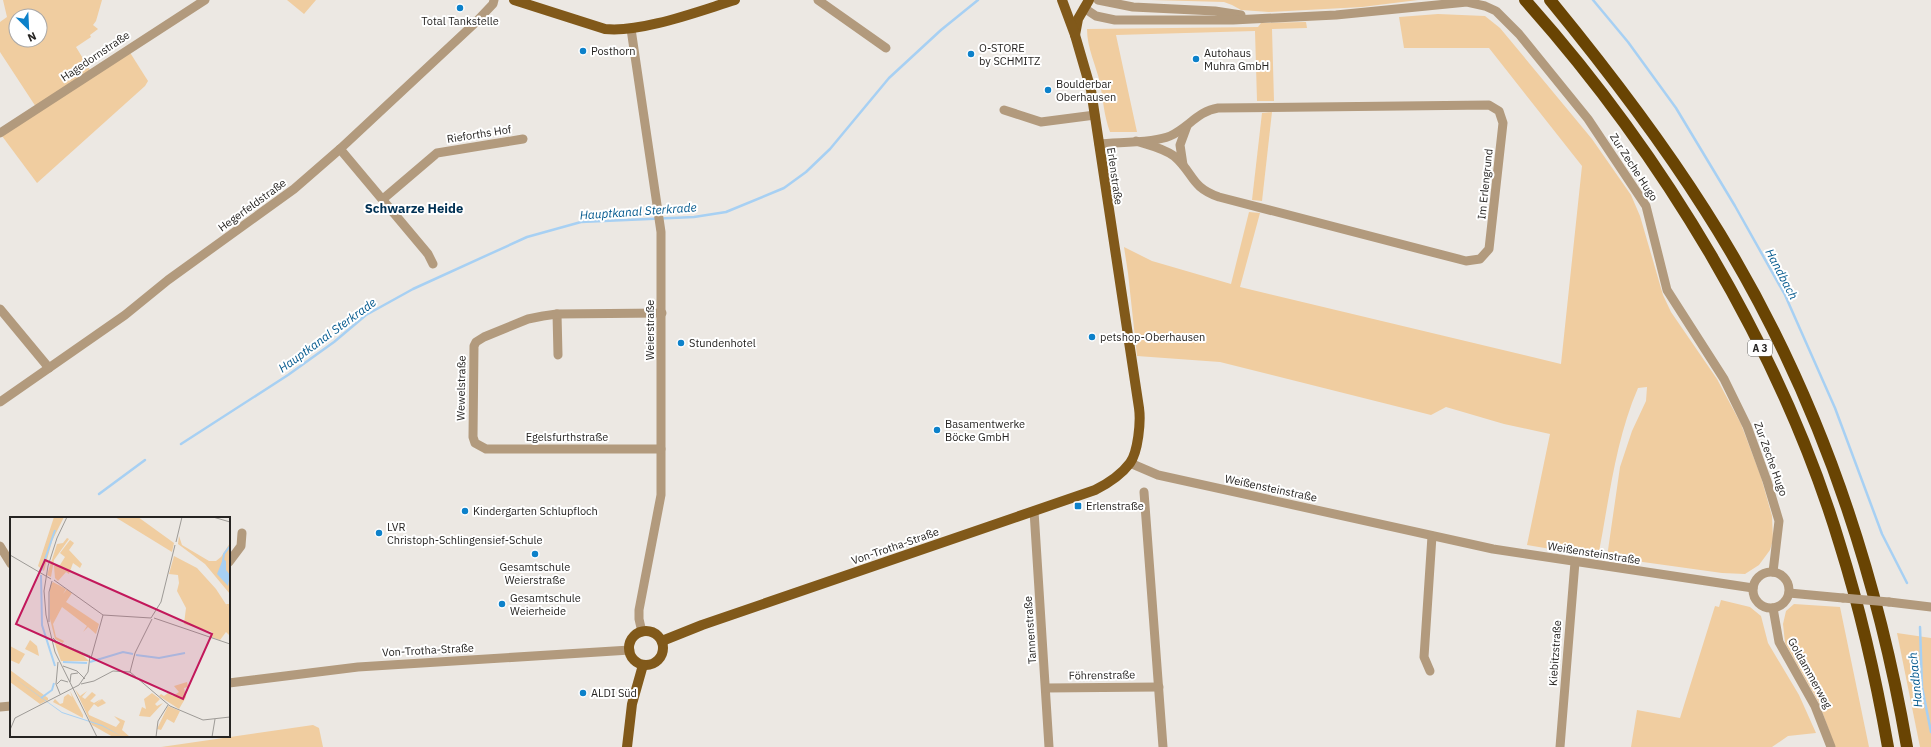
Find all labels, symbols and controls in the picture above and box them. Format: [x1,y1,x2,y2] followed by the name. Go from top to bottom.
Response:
[455,3,465,13] marker: Total Tankstelle
[8,8,48,48] north arrow
[421,14,499,28] place label: Total Tankstelle
[58,28,132,84] street label: Hagedornstraße
[26,29,39,45] text: N
[979,41,1040,68] place label: O-STORE by SCHMITZ
[591,44,635,58] place label: Posthorn
[578,46,588,56] marker: Posthorn
[1204,46,1269,73] place label: Autohaus Muhra GmbH
[966,49,976,59] marker: O-STORE by SCHMITZ
[1191,54,1201,64] marker: Autohaus Muhra GmbH
[1056,77,1116,104] place label: Boulderbar Oberhausen
[1043,85,1053,95] marker: Boulderbar Oberhausen
[446,122,513,146] street label: Rieforths Hof
[1607,131,1661,203] street label: Zur Zeche Hugo
[1104,146,1126,206] street label: Erlenstraße
[1474,148,1496,220] street label: Im Erlengrund
[215,176,289,234] street label: Hegerfeldstraße
[579,199,697,223] water label: Hauptkanal Sterkrade
[365,200,463,217] district label: Schwarze Heide
[1762,246,1802,302] water label: Handbach
[275,294,379,376] water label: Hauptkanal Sterkrade
[643,300,657,360] street label: Weierstraße
[1100,330,1205,344] place label: petshop-Oberhausen
[1087,332,1097,342] marker: petshop-Oberhausen
[689,336,756,350] place label: Stundenhotel
[676,338,686,348] marker: Stundenhotel
[1748,340,1772,356] road number: A 3
[453,355,469,421] street label: Wewelstraße
[945,417,1025,444] place label: Basamentwerke Böcke GmbH
[1751,420,1791,498] street label: Zur Zeche Hugo
[932,425,942,435] marker: Basamentwerke Böcke GmbH
[526,430,608,444] street label: Egelsfurthstraße
[1224,471,1318,505] street label: Weißensteinstraße
[1086,499,1144,513] place label: Erlenstraße
[1073,501,1083,511] marker: Erlenstraße
[473,504,598,518] place label: Kindergarten Schlupfloch
[460,506,470,516] marker: Kindergarten Schlupfloch
[10,517,230,737] inset map
[387,520,542,547] place label: LVR Christoph-Schlingensief-Schule
[849,524,941,568] street label: Von-Trotha-Straße
[374,528,384,538] marker: LVR Christoph-Schlingensief-Schule
[1546,539,1642,567] street label: Weißensteinstraße
[530,549,540,559] marker: Gesamtschule Weierstraße
[500,560,570,587] place label: Gesamtschule Weierstraße
[510,591,581,618] place label: Gesamtschule Weierheide
[1021,595,1039,665] street label: Tannenstraße
[497,599,507,609] marker: Gesamtschule Weierheide
[1546,620,1564,686] street label: Kiebitzstraße
[1785,635,1835,711] street label: Goldammerweg
[382,641,474,659] street label: Von-Trotha-Straße
[1905,651,1925,708] water label: Handbach
[1069,667,1135,683] street label: Föhrenstraße
[591,686,637,700] place label: ALDI Süd
[578,688,588,698] marker: ALDI Süd

